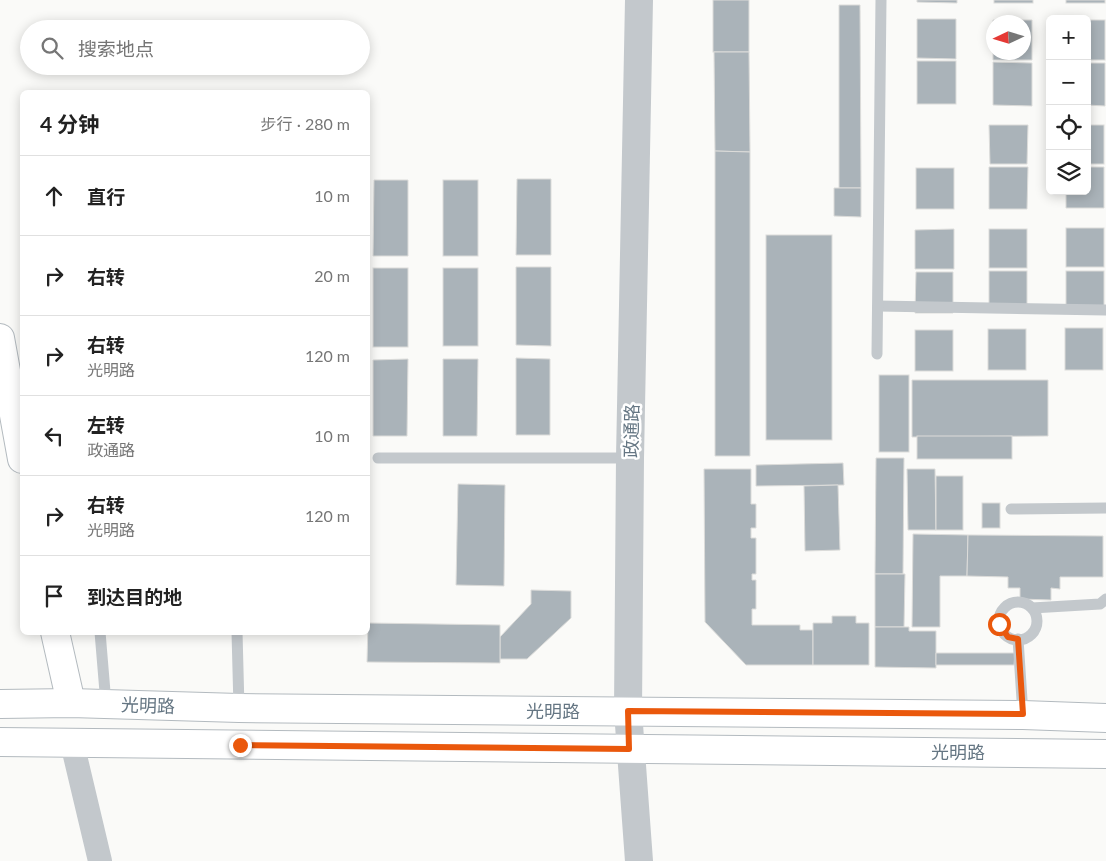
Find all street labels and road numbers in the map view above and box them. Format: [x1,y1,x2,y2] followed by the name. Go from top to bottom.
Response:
[620,404,642,458] street label: 政通路
[121,693,175,717] street label: 光明路
[526,700,580,722] street label: 光明路
[931,741,985,763] street label: 光明路

